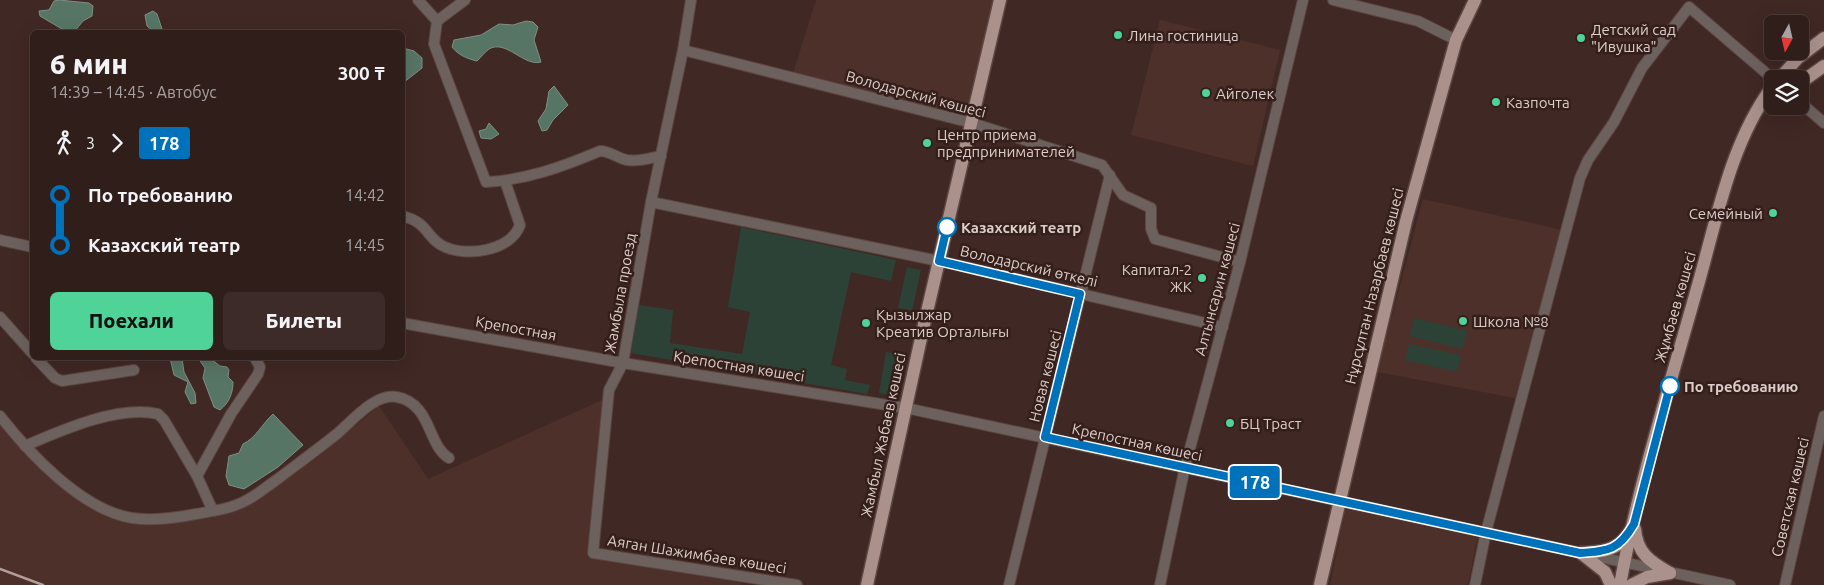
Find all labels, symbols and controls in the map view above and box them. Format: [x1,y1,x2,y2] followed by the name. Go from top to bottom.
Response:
[1764,15,1809,60] north arrow
[1764,15,1809,115] map controls
[1591,21,1676,55] place label: Детский сад "Ивушка"
[1128,27,1239,44] place label: Лина гостиница
[1112,29,1124,41] marker: Лина гостиница
[1575,32,1587,44] marker: Детский сад "Ивушка"
[50,48,128,79] text: 6 мин
[338,62,385,84] text: 300 ₸
[844,67,988,121] street label: Володарский көшесі
[1764,70,1809,115] button: layers
[50,83,217,101] text: 14:39 – 14:45 · Автобус
[1216,85,1275,102] place label: Айголек
[1200,87,1212,99] marker: Айголек
[1506,94,1570,111] place label: Казпочта
[1490,96,1502,108] marker: Казпочта
[937,126,1075,160] place label: Центр приема предпринимателей
[50,129,78,157] icon: walk
[103,129,131,157] icon: forward
[149,133,180,153] text: 178
[86,134,95,152] text: 3
[921,137,933,149] marker: Центр приема предпринимателей
[88,184,233,206] text: По требованию
[345,186,385,204] text: 14:42
[1341,186,1407,386] street label: Нұрсұлтан Назарбаев көшесі
[1689,205,1763,222] place label: Семейный
[1767,207,1779,219] marker: Семейный
[937,217,957,237] marker: Казахский театр
[961,219,1081,236] place label: Казахский театр
[1191,221,1243,357] street label: Алтынсарин көшесі
[601,231,639,354] street label: Жамбыла проезд
[88,234,240,256] text: Казахский театр
[345,236,385,254] text: 14:45
[959,242,1099,290] street label: Володарский өткелі
[1651,250,1699,364] street label: Жұмбаев көшесі
[1122,261,1192,295] place label: Капитал-2 ЖК
[1196,272,1208,284] marker: Капитал-2 ЖК
[50,292,213,350] button: Поехали
[223,292,385,350] button: Билеты
[876,306,1009,340] place label: Қызылжар Креатив Орталығы
[474,313,558,343] street label: Крепостная
[1473,313,1549,330] place label: Школа №8
[1457,315,1469,327] marker: Школа №8
[860,317,872,329] marker: Қызылжар Креатив Орталығы
[1025,328,1065,424] street label: Новая көшесі
[672,347,806,385] street label: Крепостная көшесі
[857,351,909,519] street label: Жамбыл Жабаев көшесі
[1660,376,1680,396] marker: По требованию
[1684,378,1799,395] place label: По требованию
[1240,415,1302,432] place label: БЦ Траст
[1224,417,1236,429] marker: БЦ Траст
[1070,420,1204,464] street label: Крепостная көшесі
[1768,435,1812,559] street label: Советская көшесі
[1226,466,1284,498] line badge: 178
[1240,472,1270,492] text: 178
[606,531,788,577] street label: Аяган Шажимбаев көшесі

